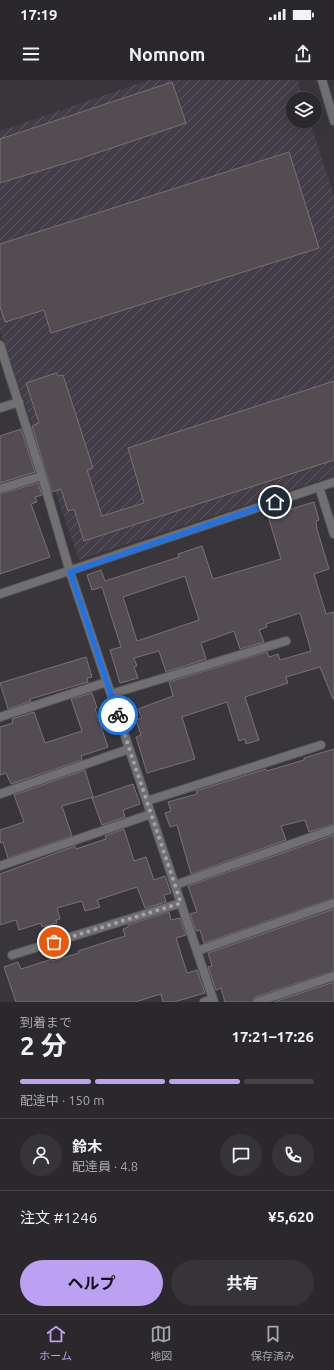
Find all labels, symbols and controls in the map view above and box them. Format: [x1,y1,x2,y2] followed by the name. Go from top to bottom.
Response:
[20,6,58,23] text: 17:19
[20,43,42,65] icon: menu
[292,43,314,65] icon: share
[129,44,205,64] text: Nomnom
[286,92,322,128] map controls
[286,92,322,128] button: layers
[258,485,292,519] pin
[264,491,286,513] icon: home
[98,695,138,735] courier
[107,704,129,726] icon: bike
[37,925,71,959] pin
[43,931,65,953] icon: bag
[20,1015,72,1029] text: 到着まで
[231,1028,314,1045] text: 17:21–17:26
[20,1031,67,1060] text: 2 分
[20,1093,104,1107] text: 配達中 · 150 m
[20,1134,62,1176] button: person
[220,1134,262,1176] button: chat
[272,1134,314,1176] button: phone
[72,1138,102,1155] text: 鈴木
[72,1159,138,1173] text: 配達員 · 4.8
[268,1208,314,1225] text: ¥5,620
[20,1209,97,1226] text: 注文 #1246
[20,1260,163,1306] button: ヘルプ
[171,1260,314,1306] button: 共有
[39,1323,72,1363] tab: ホーム
[150,1323,172,1363] tab: 地図
[251,1323,295,1363] tab: 保存済み

